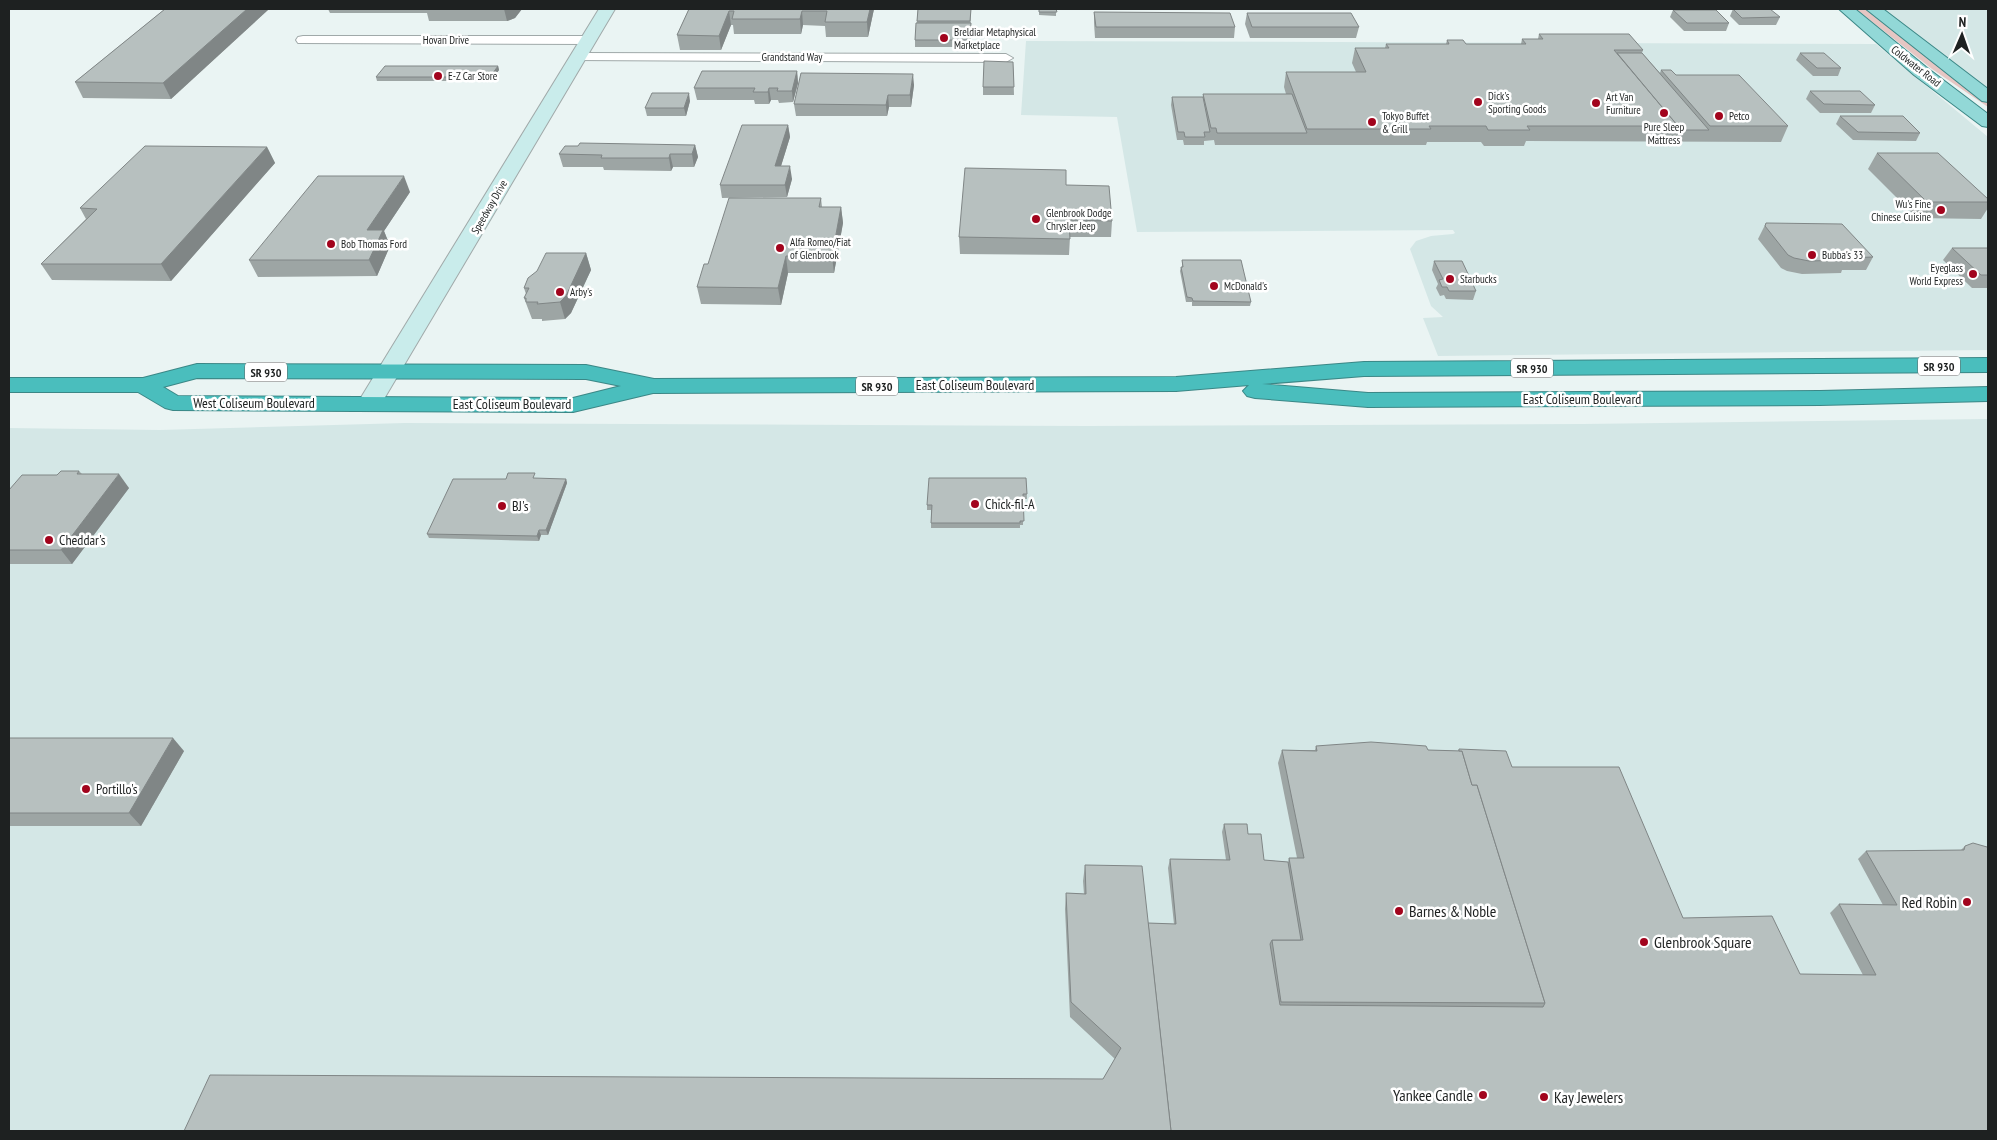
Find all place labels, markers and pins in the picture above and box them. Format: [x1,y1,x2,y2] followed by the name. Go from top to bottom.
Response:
[954,25,1036,52] place label: Breldiar Metaphysical Marketplace
[938,32,950,44] marker: Breldiar Metaphysical Marketplace
[448,69,498,83] place label: E-Z Car Store
[432,70,444,82] marker: E-Z Car Store
[1488,89,1547,116] place label: Dick's Sporting Goods
[1606,90,1641,117] place label: Art Van Furniture
[1472,96,1484,108] marker: Dick's Sporting Goods
[1590,97,1602,109] marker: Art Van Furniture
[1658,107,1670,119] marker: Pure Sleep Mattress
[1382,109,1429,136] place label: Tokyo Buffet & Grill
[1729,109,1750,123] place label: Petco
[1713,110,1725,122] marker: Petco
[1366,116,1378,128] marker: Tokyo Buffet & Grill
[1644,120,1684,147] place label: Pure Sleep Mattress
[1871,197,1931,224] place label: Wu's Fine Chinese Cuisine
[1935,204,1947,216] marker: Wu's Fine Chinese Cuisine
[1046,206,1112,233] place label: Glenbrook Dodge Chrysler Jeep
[1030,213,1042,225] marker: Glenbrook Dodge Chrysler Jeep
[790,235,851,262] place label: Alfa Romeo/Fiat of Glenbrook
[341,237,407,251] place label: Bob Thomas Ford
[325,238,337,250] marker: Bob Thomas Ford
[774,242,786,254] marker: Alfa Romeo/Fiat of Glenbrook
[1822,248,1863,262] place label: Bubba's 33
[1806,249,1818,261] marker: Bubba's 33
[1910,261,1963,288] place label: Eyeglass World Express
[1967,268,1979,280] marker: Eyeglass World Express
[1460,272,1497,286] place label: Starbucks
[1444,273,1456,285] marker: Starbucks
[1224,279,1267,293] place label: McDonald's
[1208,280,1220,292] marker: McDonald's
[570,285,592,299] place label: Arby's
[554,286,566,298] marker: Arby's
[985,495,1035,513] place label: Chick-fil-A
[512,497,529,515] place label: BJ's
[969,498,981,510] marker: Chick-fil-A
[496,500,508,512] marker: BJ's
[59,531,106,549] place label: Cheddar's
[43,534,55,546] marker: Cheddar's
[96,780,138,798] place label: Portillo's
[80,783,92,795] marker: Portillo's
[1902,892,1957,912] place label: Red Robin
[1961,896,1973,908] marker: Red Robin
[1409,901,1496,921] place label: Barnes & Noble
[1393,905,1405,917] marker: Barnes & Noble
[1654,932,1752,952] place label: Glenbrook Square
[1638,936,1650,948] marker: Glenbrook Square
[1393,1085,1473,1105] place label: Yankee Candle
[1554,1087,1623,1107] place label: Kay Jewelers
[1477,1089,1489,1101] marker: Yankee Candle
[1538,1091,1550,1103] marker: Kay Jewelers

